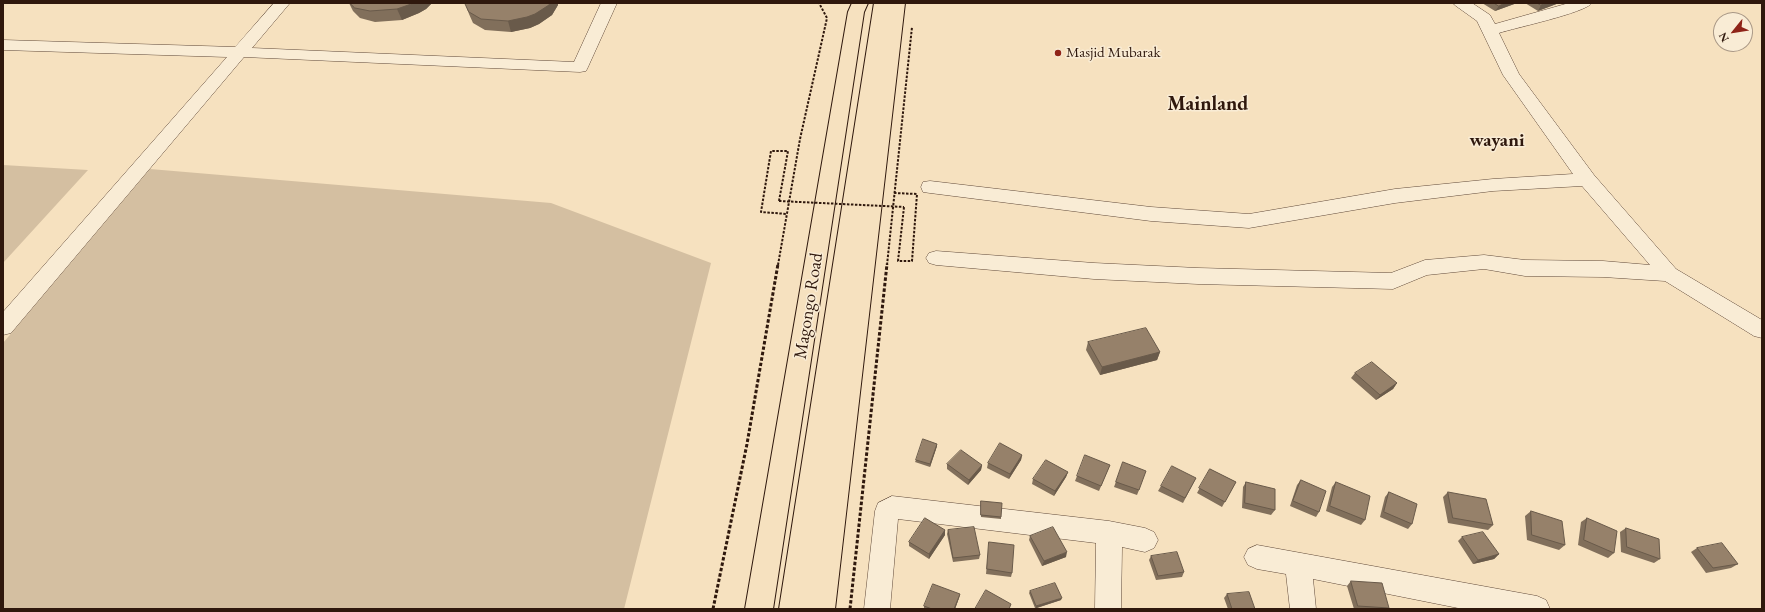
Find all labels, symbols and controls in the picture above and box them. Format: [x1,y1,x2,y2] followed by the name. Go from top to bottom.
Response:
[1713,12,1753,52] north arrow
[1715,30,1732,45] text: N
[1066,44,1161,62] place label: Masjid Mubarak
[1053,48,1063,58] marker: Masjid Mubarak
[1168,93,1248,117] district label: Mainland
[1469,130,1525,152] district label: wayani
[790,251,828,361] street label: Magongo Road

